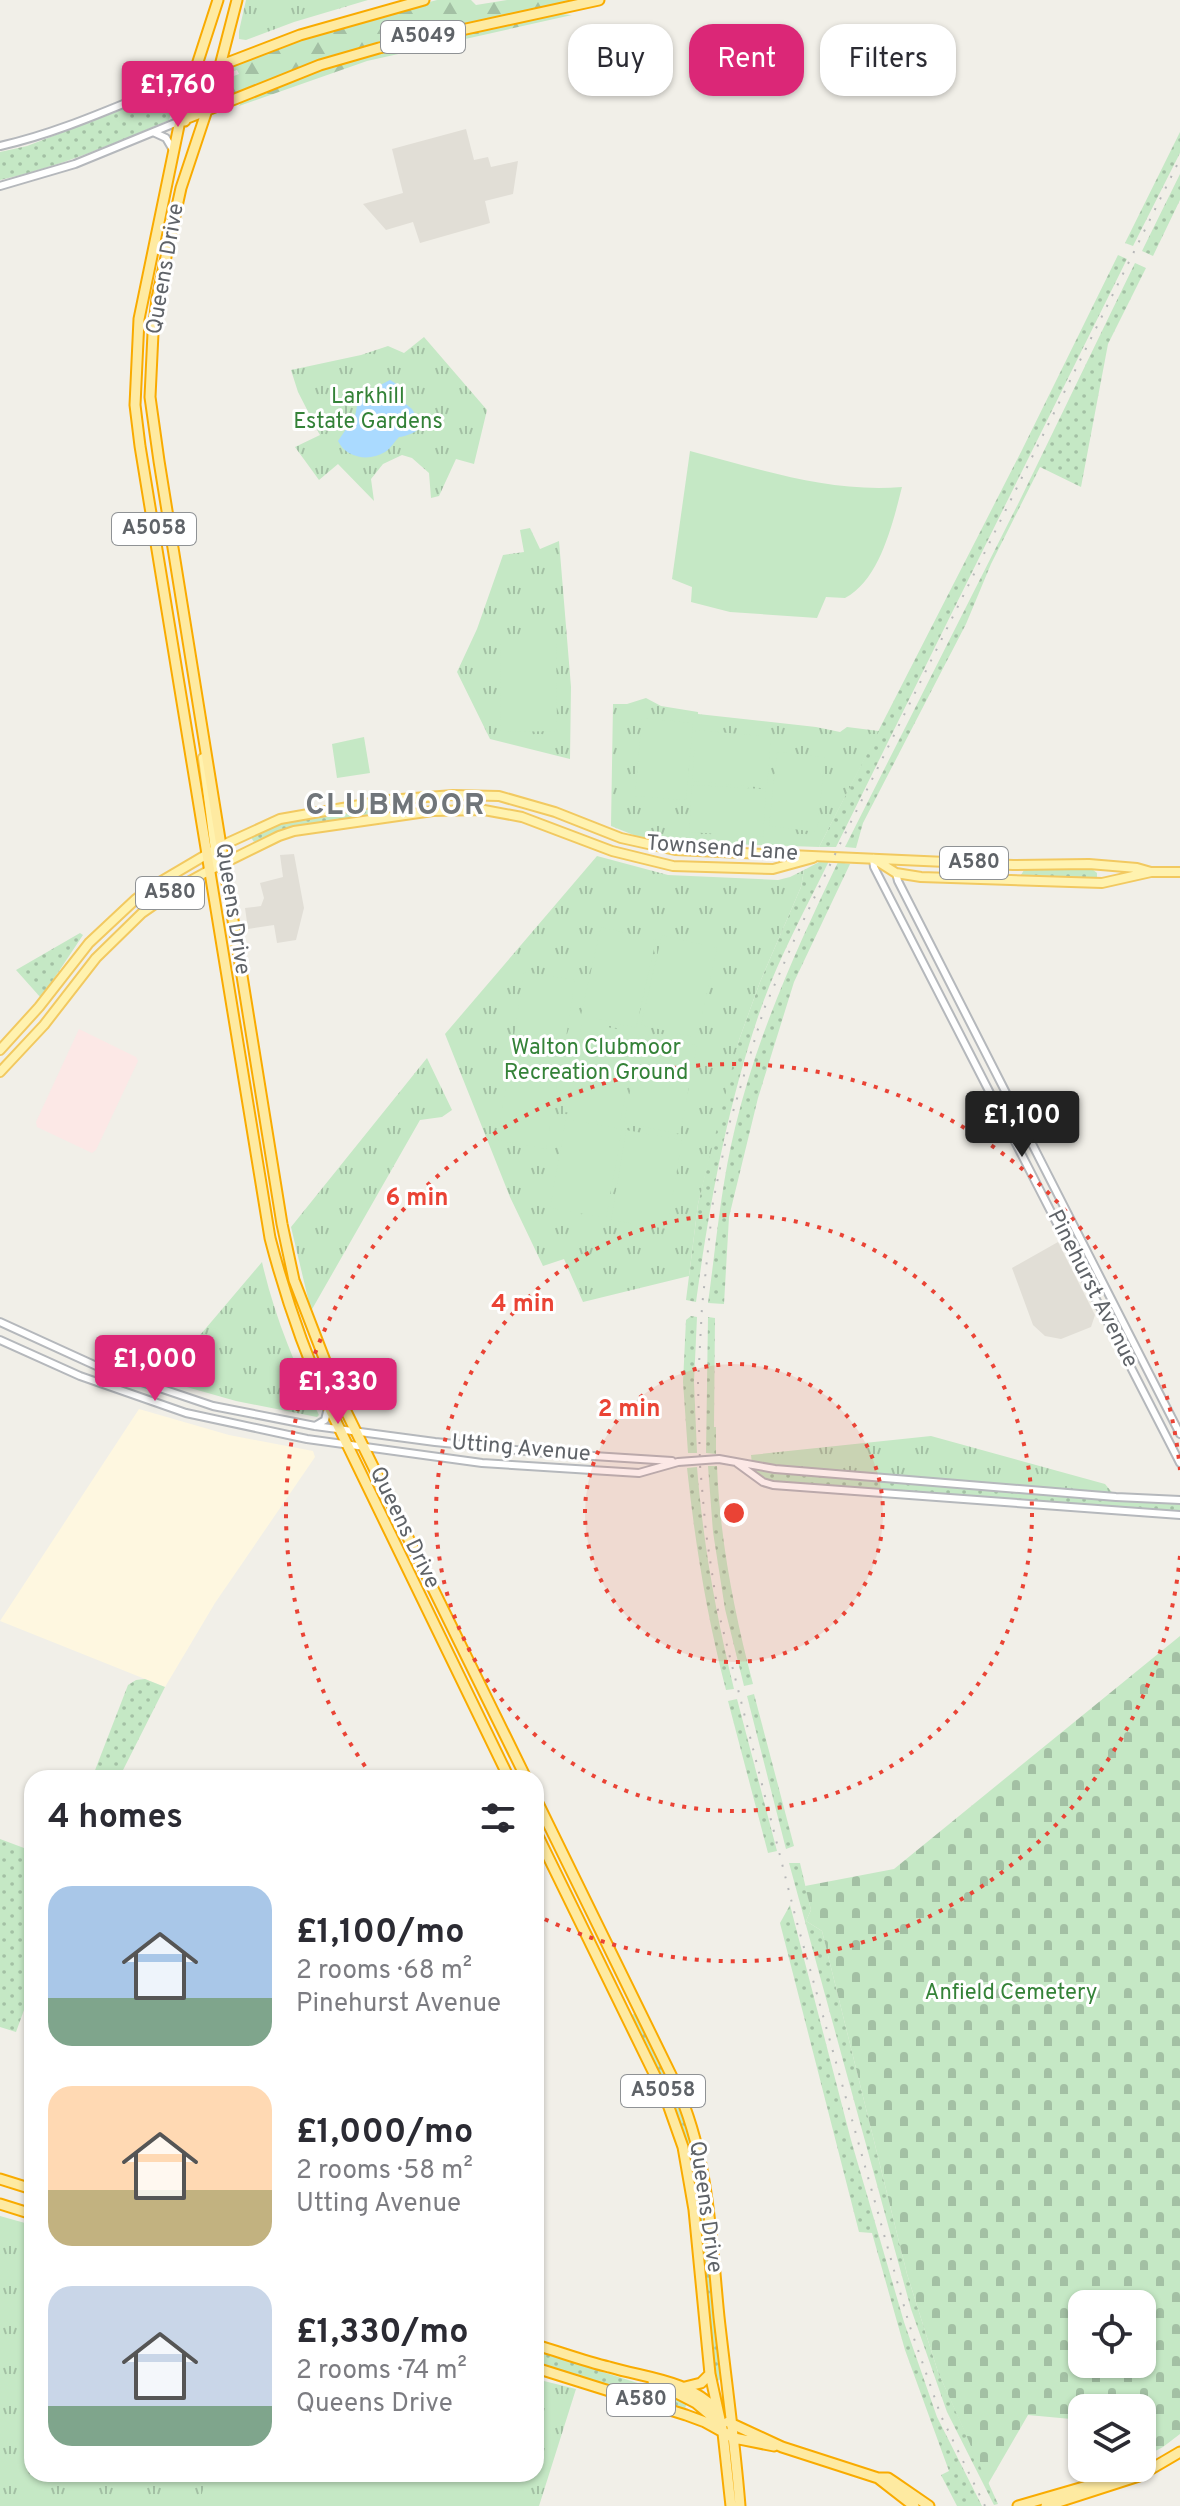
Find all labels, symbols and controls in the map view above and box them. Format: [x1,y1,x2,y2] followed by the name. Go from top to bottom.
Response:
[381,21,465,53] road number: A5049
[568,24,673,96] chip: Buy
[689,24,804,96] chip: Rent
[820,24,956,96] chip: Filters
[113,61,243,129] pin: £1,760
[140,70,216,103] text: £1,760
[141,201,191,337] street label: Queens Drive
[293,384,443,436] park label: Larkhill Estate Gardens
[112,513,196,545] road number: A5058
[305,788,487,825] district label: CLUBMOOR
[645,830,799,868] street label: Townsend Lane
[208,841,256,977] street label: Queens Drive
[940,847,1008,879] road number: A580
[136,877,204,909] road number: A580
[504,1035,688,1087] park label: Walton Clubmoor Recreation Ground
[957,1091,1087,1159] pin: £1,100
[983,1100,1061,1133] text: £1,100
[386,1184,448,1214] text: 6 min
[1041,1206,1143,1372] street label: Pinehurst Avenue
[491,1290,555,1320] text: 4 min
[90,1335,220,1403] pin: £1,000
[113,1344,197,1377] text: £1,000
[273,1358,403,1426] pin: £1,330
[298,1367,378,1400] text: £1,330
[598,1395,660,1425] text: 2 min
[450,1429,592,1469] street label: Utting Avenue
[363,1462,445,1594] street label: Queens Drive
[720,1499,748,1527] centre of rings
[476,1796,520,1840] icon: filters
[48,1797,183,1840] text: 4 homes
[296,1912,464,1955] text: £1,100/mo
[112,1918,208,2014] icon: home
[296,1955,472,1988] text: 2 rooms · 68 m²
[925,1980,1097,2007] park label: Anfield Cemetery
[296,1988,501,2021] text: Pinehurst Avenue
[621,2075,705,2107] road number: A5058
[296,2112,473,2155] text: £1,000/mo
[112,2118,208,2214] icon: home
[682,2139,728,2275] street label: Queens Drive
[296,2155,473,2188] text: 2 rooms · 58 m²
[296,2188,461,2221] text: Utting Avenue
[1068,2290,1156,2482] map controls
[1068,2290,1156,2378] button: locate
[296,2312,469,2355] text: £1,330/mo
[112,2318,208,2414] icon: home
[296,2355,467,2388] text: 2 rooms · 74 m²
[607,2384,675,2416] road number: A580
[296,2388,453,2421] text: Queens Drive
[1068,2394,1156,2482] button: layers

